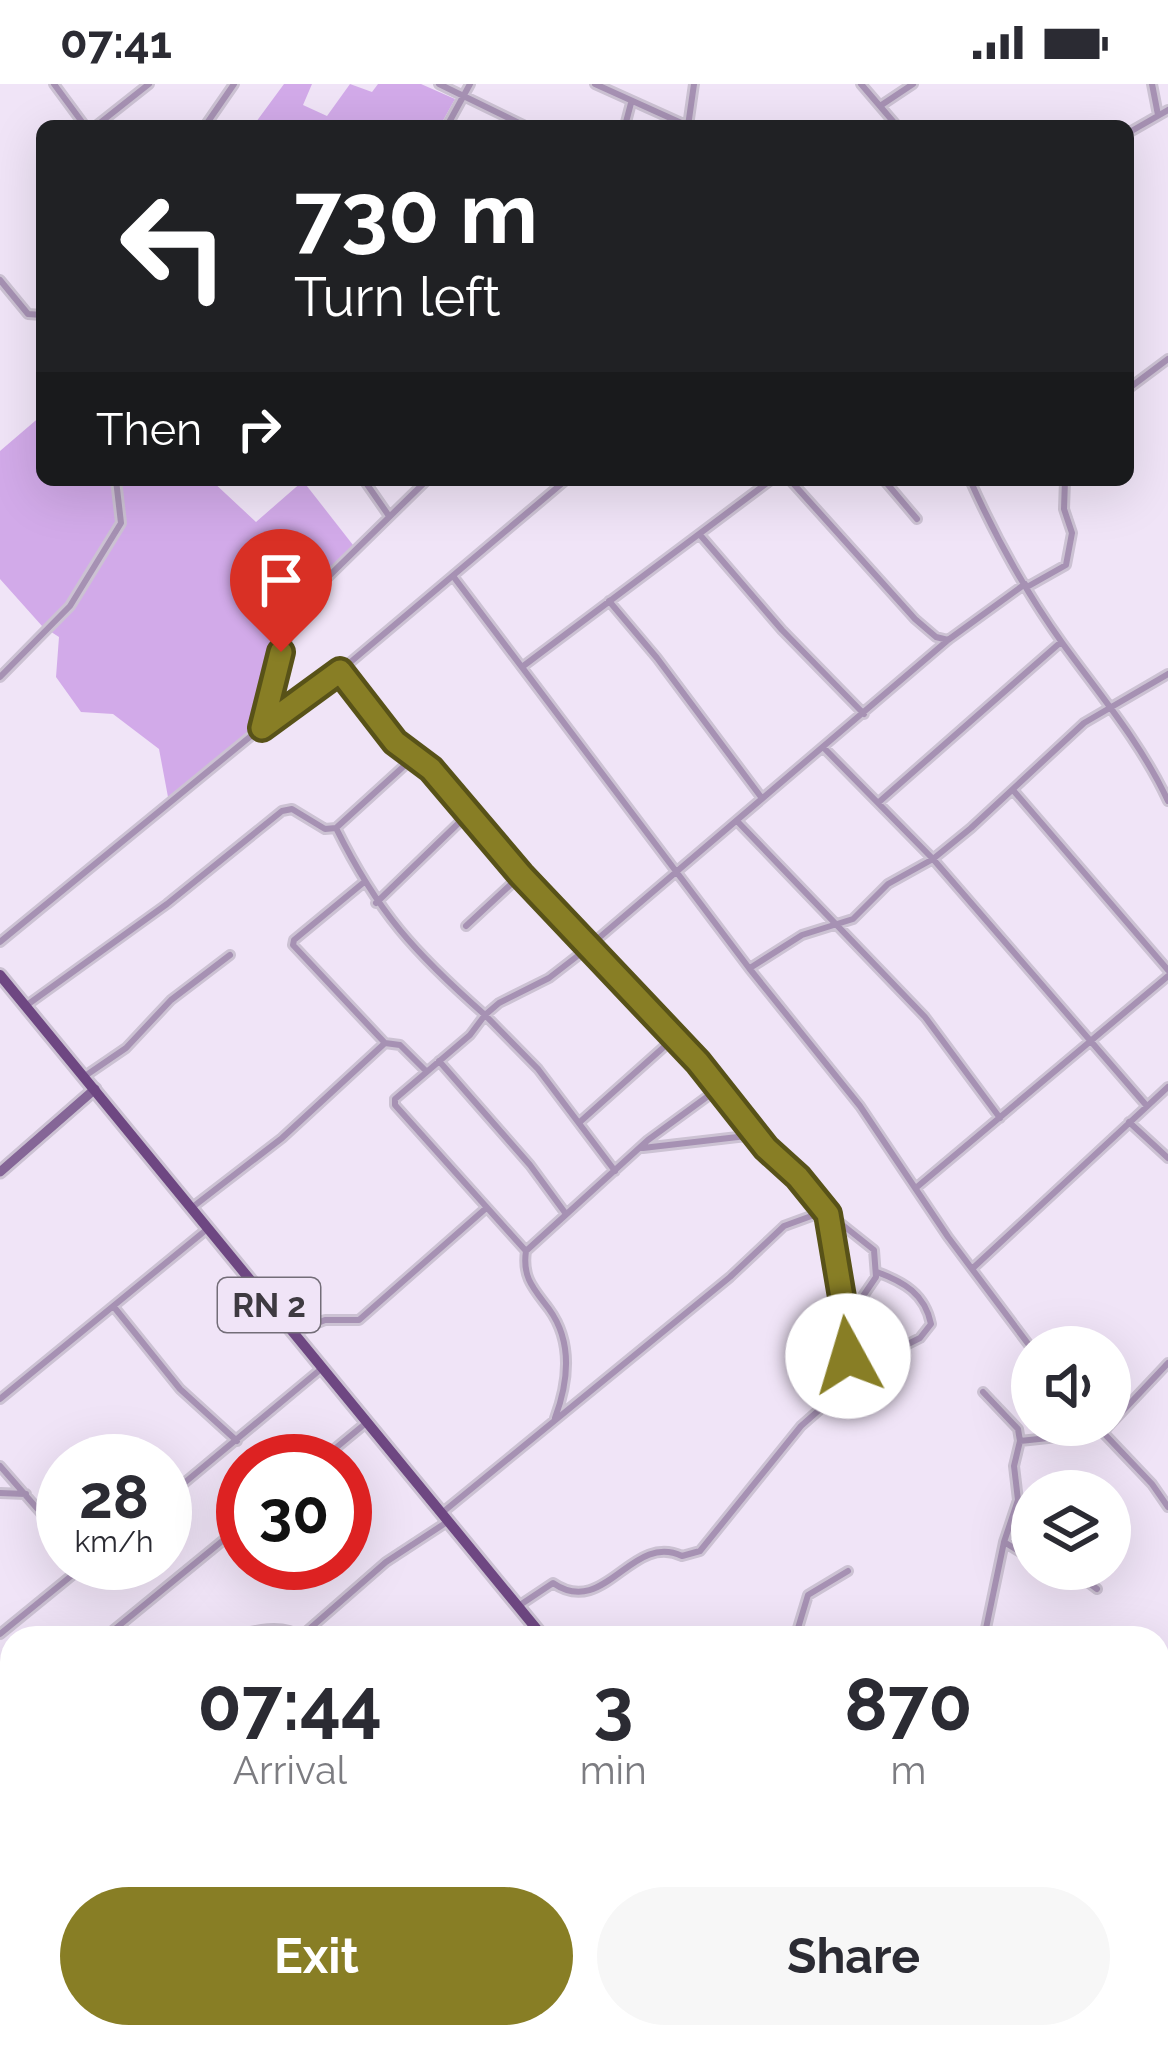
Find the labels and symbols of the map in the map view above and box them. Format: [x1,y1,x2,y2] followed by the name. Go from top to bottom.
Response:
[230,529,332,652] pin
[218,1278,320,1332] road number: RN 2
[785,1293,911,1419] position arrow
[216,1434,372,1590] speed limit sign: 30

